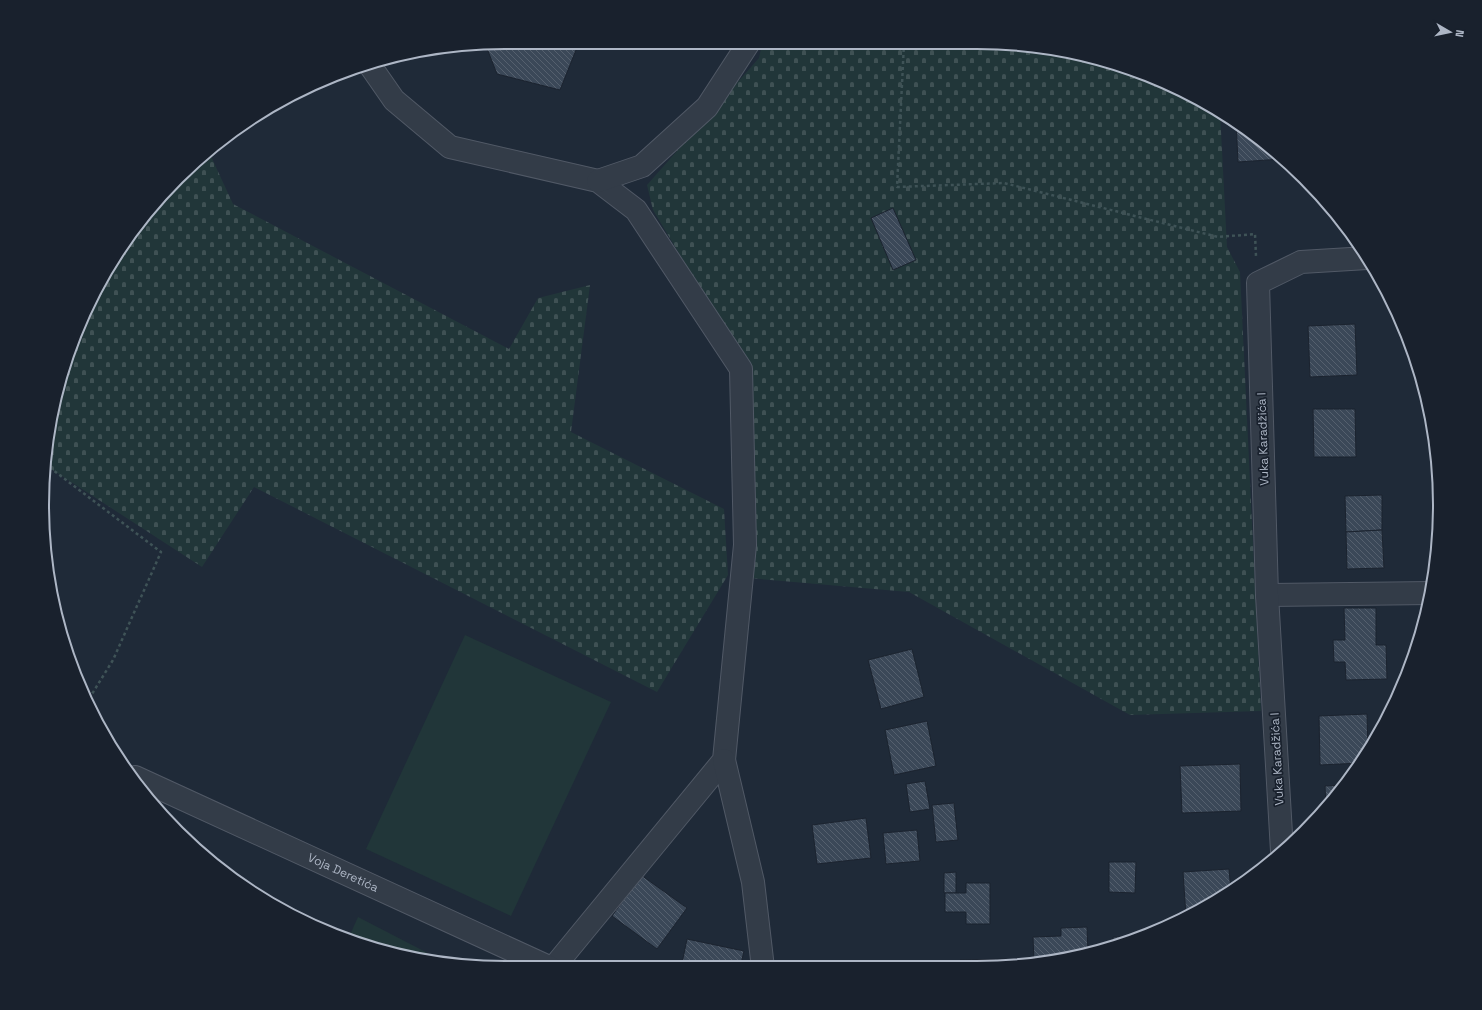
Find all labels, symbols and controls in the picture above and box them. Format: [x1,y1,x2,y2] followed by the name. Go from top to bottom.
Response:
[1430,12,1470,52] north arrow
[1452,29,1467,38] text: N
[1253,392,1273,486] street label: Vuka Karadžića I
[1267,712,1287,806] street label: Vuka Karadžića I
[305,849,381,896] street label: Voja Deretića

